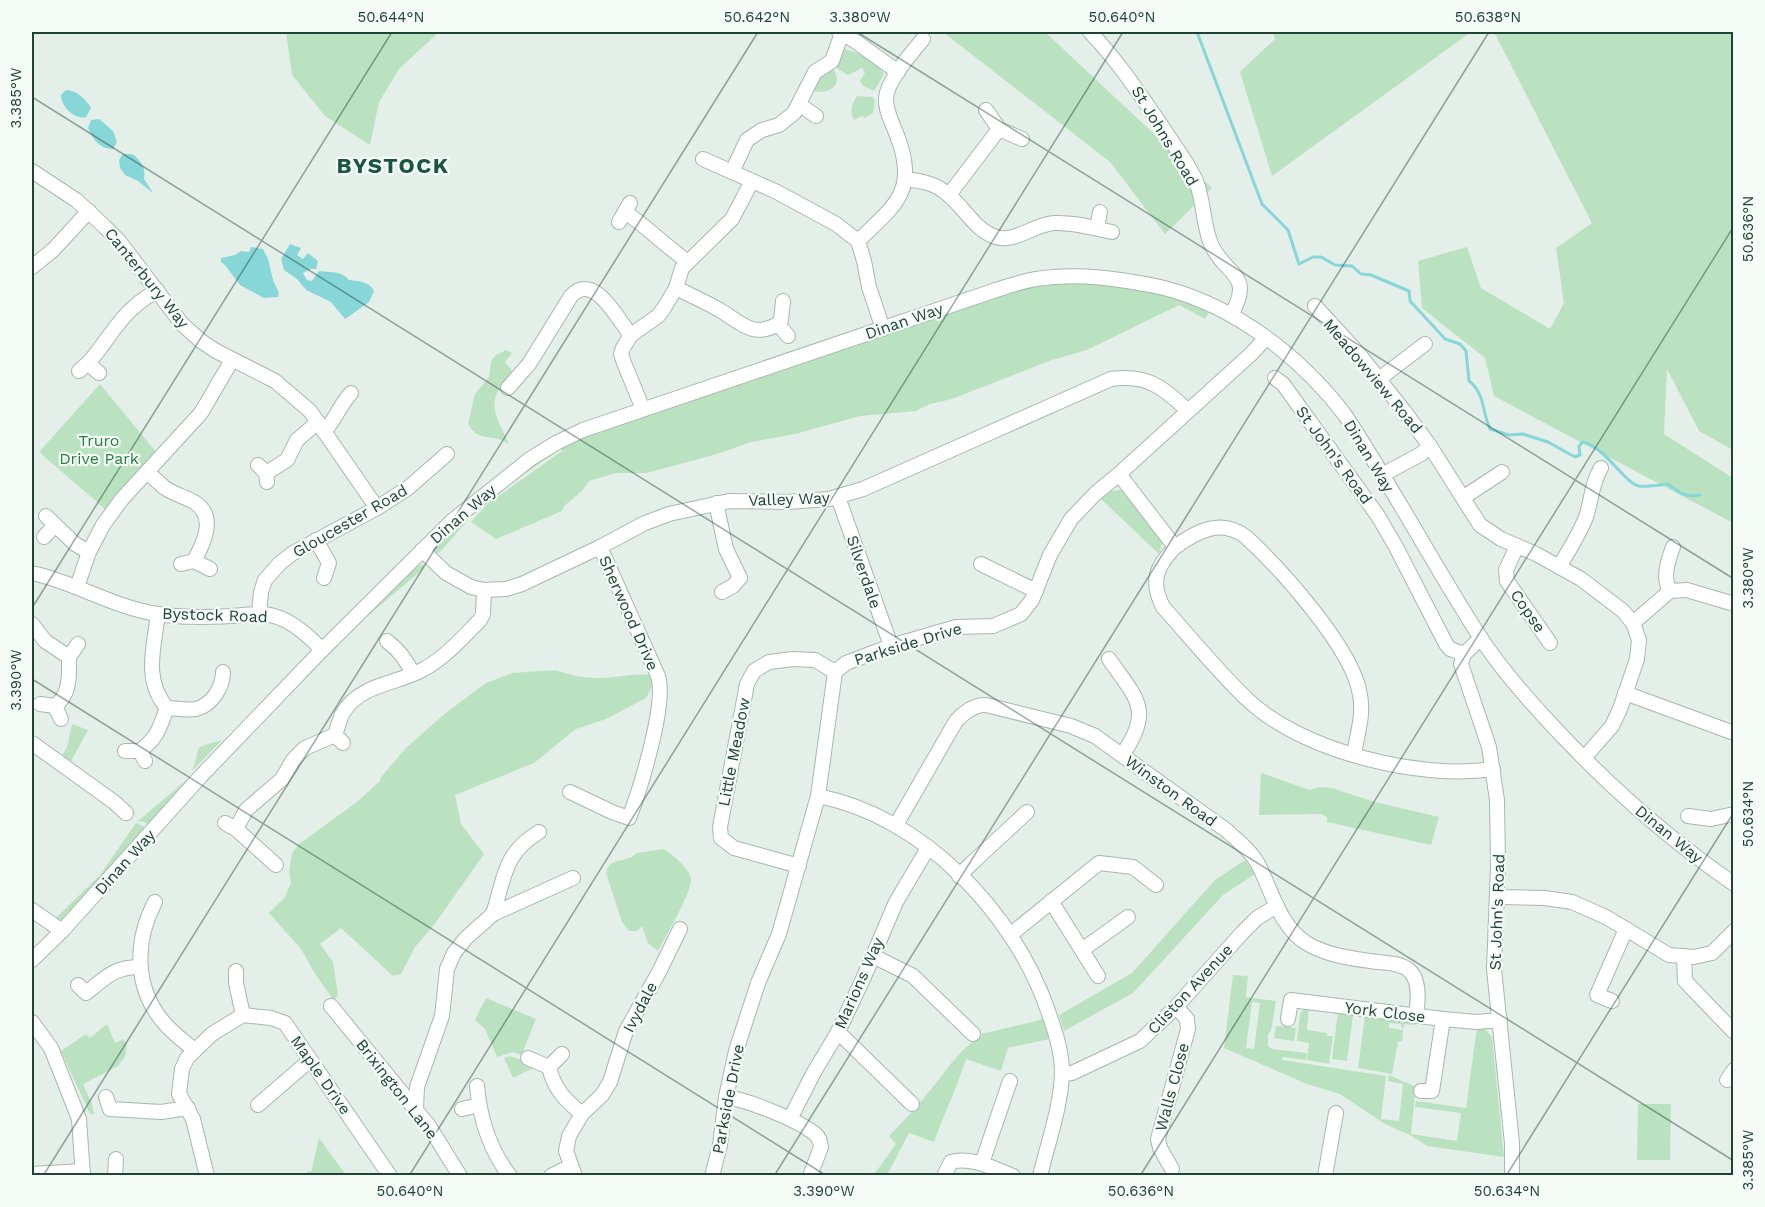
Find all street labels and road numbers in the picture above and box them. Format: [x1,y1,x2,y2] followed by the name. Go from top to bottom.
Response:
[1128,83,1202,189] street label: St Johns Road
[101,224,194,332] street label: Canterbury Way
[863,299,946,343] street label: Dinan Way
[1320,315,1426,437] street label: Meadowview Road
[1292,402,1376,508] street label: St John's Road
[1340,416,1398,496] street label: Dinan Way
[289,480,411,562] street label: Gloucester Road
[426,480,500,548] street label: Dinan Way
[748,488,831,510] street label: Valley Way
[843,533,885,611] street label: Silverdale
[595,553,663,673] street label: Sherwood Drive
[1506,586,1550,636] street label: Copse
[162,604,268,626] street label: Bystock Road
[852,619,964,669] street label: Parkside Drive
[714,696,754,808] street label: Little Meadow
[1121,751,1221,831] street label: Winston Road
[1631,801,1707,867] street label: Dinan Way
[91,825,160,899] street label: Dinan Way
[1485,853,1509,971] street label: St John's Road
[830,934,888,1032] street label: Marions Way
[1143,940,1237,1038] street label: Cliston Avenue
[619,978,661,1036] street label: Ivydale
[1343,998,1427,1026] street label: York Close
[287,1032,355,1118] street label: Maple Drive
[352,1035,442,1143] street label: Brixington Lane
[1151,1041,1193,1133] street label: Walls Close
[708,1042,748,1156] street label: Parkside Drive

